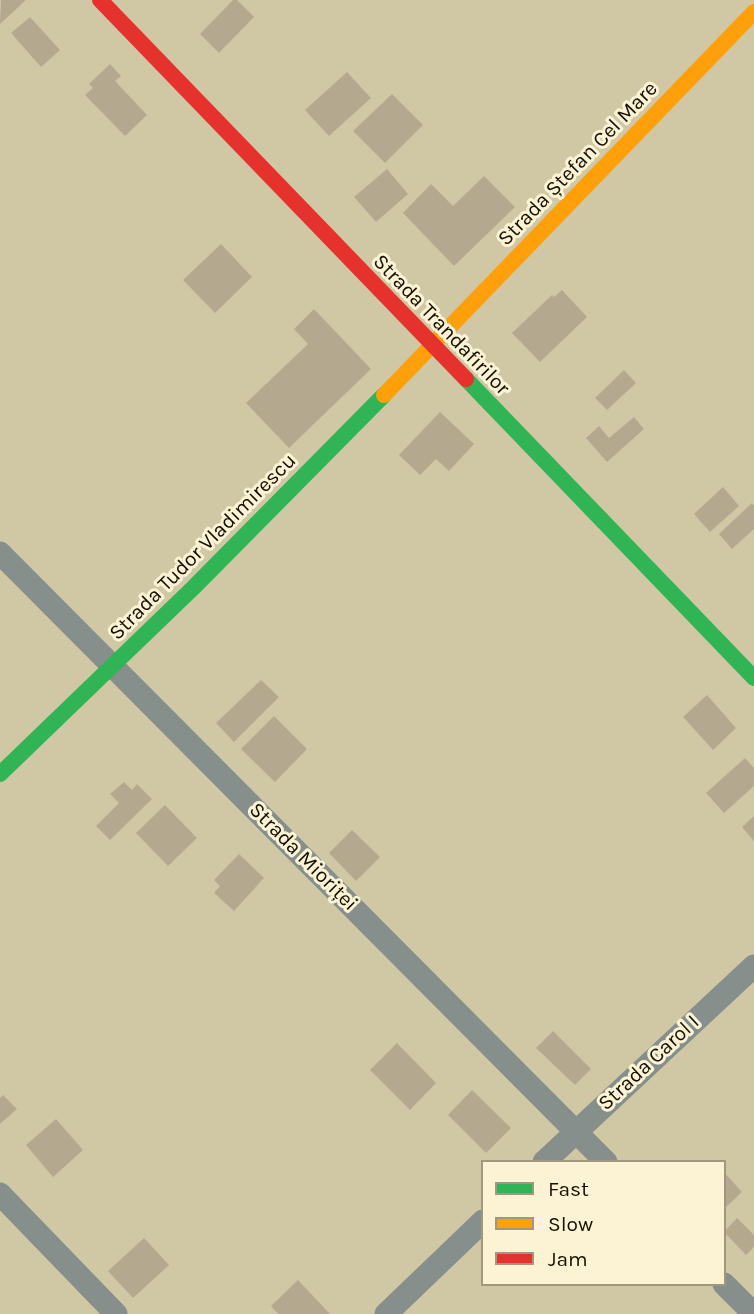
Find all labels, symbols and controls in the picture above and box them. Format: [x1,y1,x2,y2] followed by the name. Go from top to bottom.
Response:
[493,77,663,251] street label: Strada Ștefan Cel Mare
[367,249,515,401] street label: Strada Trandafirilor
[104,448,302,646] street label: Strada Tudor Vladimirescu
[244,798,362,916] street label: Strada Mioriței
[593,1010,705,1116] street label: Strada Carol I
[481,1160,726,1286] legend
[548,1177,589,1201] text: Fast
[548,1212,593,1236] text: Slow
[548,1247,588,1271] text: Jam

